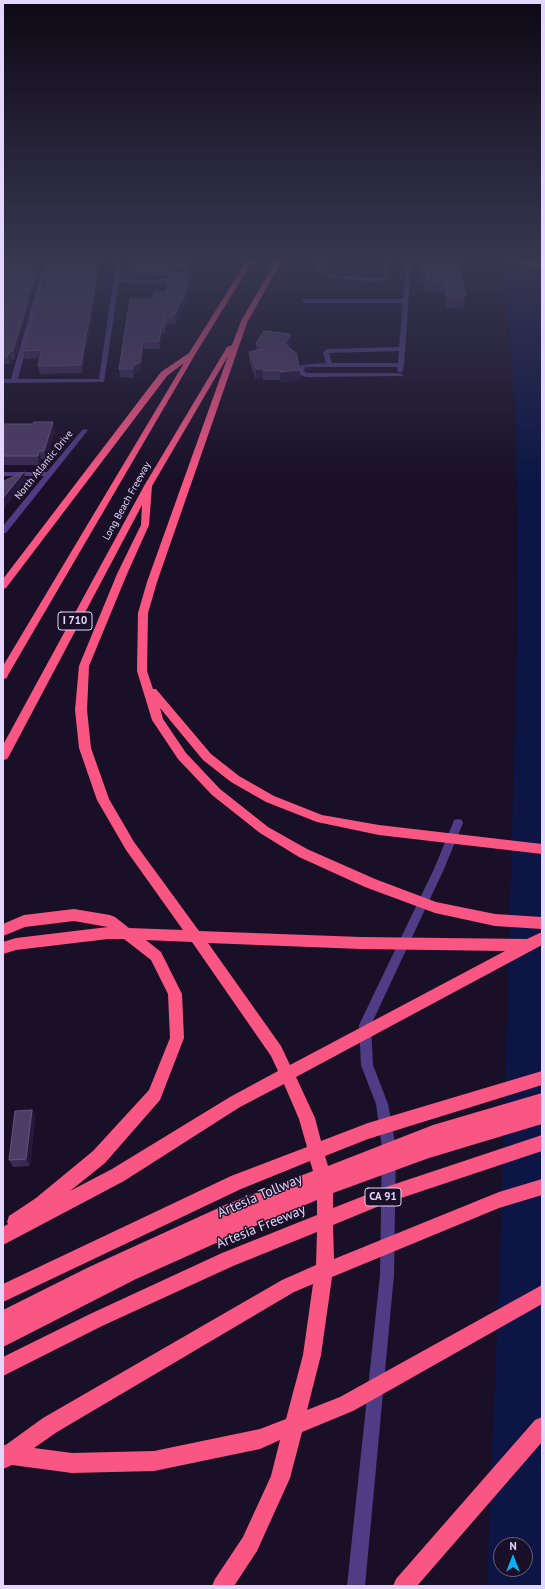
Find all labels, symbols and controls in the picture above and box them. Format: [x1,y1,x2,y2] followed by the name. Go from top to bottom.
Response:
[12,428,76,502] street label: North Atlantic Drive
[101,460,153,542] street label: Long Beach Freeway
[58,612,92,630] road number: I 710
[215,1171,305,1221] street label: Artesia Tollway
[365,1188,401,1206] road number: CA 91
[214,1201,308,1253] street label: Artesia Freeway
[493,1537,533,1577] north arrow
[509,1539,517,1553] text: N

